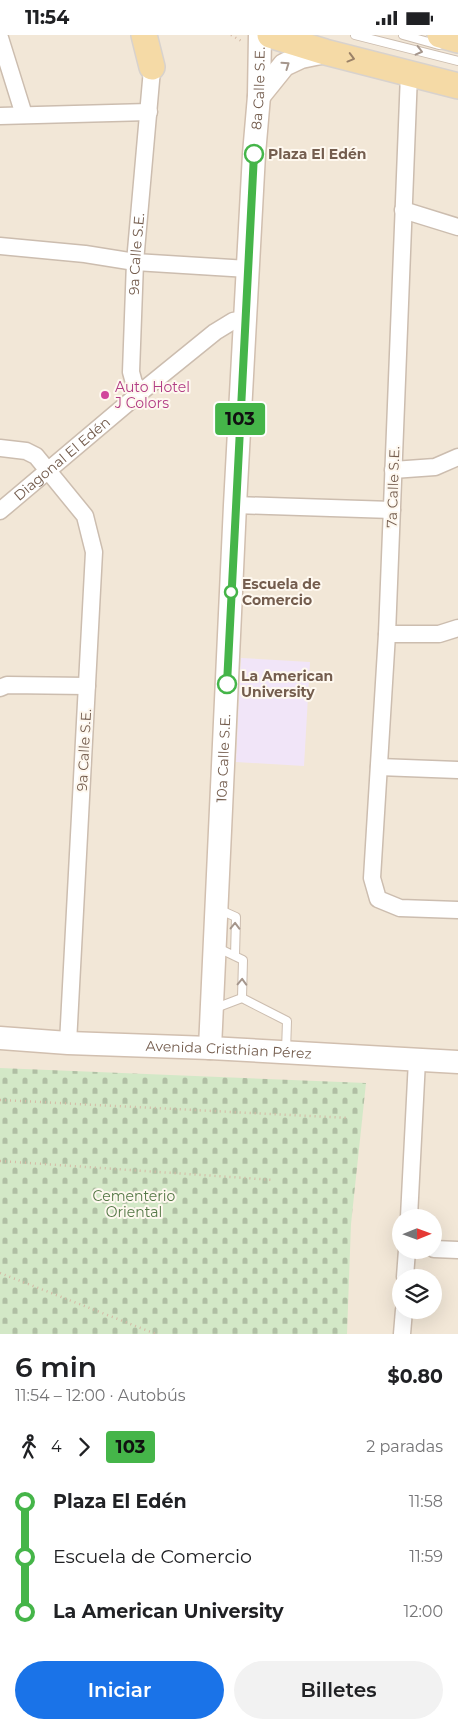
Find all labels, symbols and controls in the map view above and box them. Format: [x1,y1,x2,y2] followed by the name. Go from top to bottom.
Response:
[25,6,69,29] text: 11:54
[415,46,423,56] one-way arrow
[247,47,269,130] street label: 8a Calle S.E.
[346,53,354,63] one-way arrow
[280,62,290,71] one-way arrow
[244,144,264,164] marker: Plaza El Edén
[268,145,366,163] place label: Plaza El Edén
[125,212,148,295] street label: 9a Calle S.E.
[114,378,190,412] place label: Auto Hotel J Colors
[99,389,111,401] marker: Auto Hotel J Colors
[211,403,269,435] line badge: 103
[225,408,255,430] text: 103
[10,413,114,505] street label: Diagonal El Edén
[383,446,403,528] street label: 7a Calle S.E.
[242,575,321,609] place label: Escuela de Comercio
[224,585,238,599] marker: Escuela de Comercio
[241,667,333,701] place label: La American University
[217,674,237,694] marker: La American University
[73,708,95,792] street label: 9a Calle S.E.
[212,714,234,803] street label: 10a Calle S.E.
[230,922,241,930] one-way arrow
[237,978,247,986] one-way arrow
[145,1037,312,1063] street label: Avenida Cristhian Pérez
[93,1187,176,1221] park label: Cementerio Oriental
[392,1209,442,1259] north arrow
[392,1209,442,1319] map controls
[392,1269,442,1319] button: layers
[15,1350,97,1384] text: 6 min
[388,1365,443,1388] text: $0.80
[15,1386,186,1405] text: 11:54 – 12:00 · Autobús
[15,1433,43,1461] icon: walk
[70,1433,98,1461] icon: forward
[116,1436,145,1458] text: 103
[51,1437,62,1456] text: 4
[366,1437,443,1456] text: 2 paradas
[53,1490,187,1513] text: Plaza El Edén
[409,1492,443,1511] text: 11:58
[53,1545,252,1568] text: Escuela de Comercio
[409,1547,443,1566] text: 11:59
[53,1600,284,1623] text: La American University
[404,1602,443,1621] text: 12:00
[15,1661,224,1719] button: Iniciar
[234,1661,443,1719] button: Billetes

